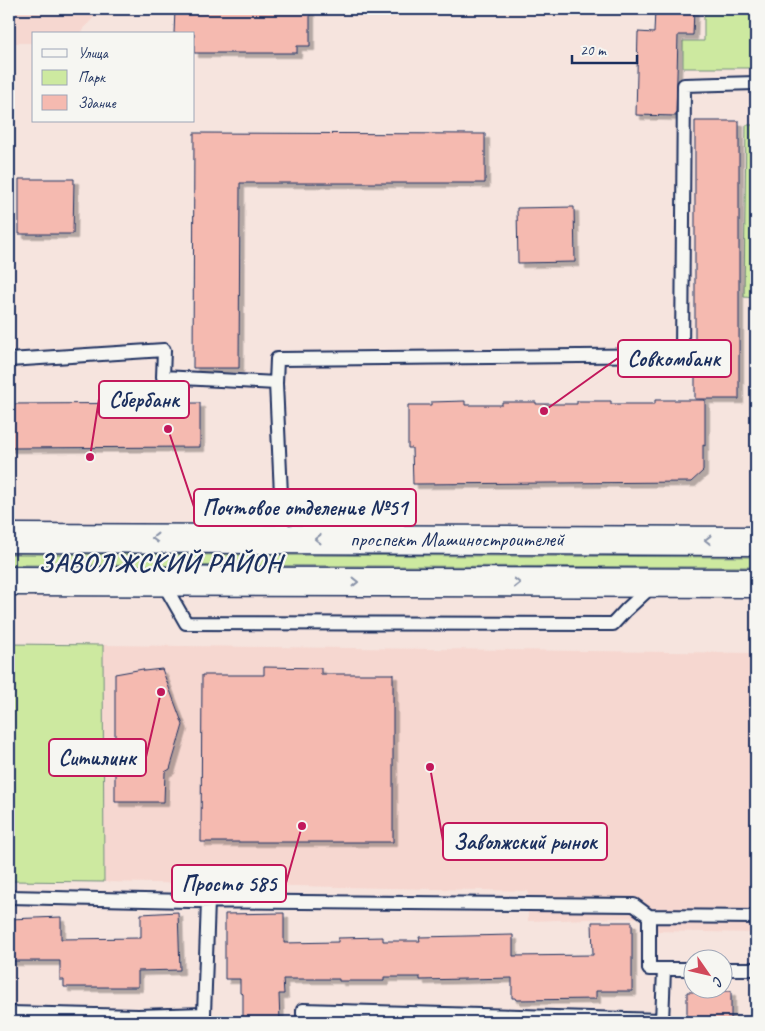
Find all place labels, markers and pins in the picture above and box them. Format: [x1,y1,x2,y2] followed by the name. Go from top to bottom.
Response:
[618,340,731,377] callout: Совкомбанк
[99,381,189,418] callout: Сбербанк
[194,489,416,526] callout: Почтовое отделение №51
[49,739,146,776] callout: Ситилинк
[443,823,607,860] callout: Заволжский рынок
[172,865,286,902] callout: Просто 585

